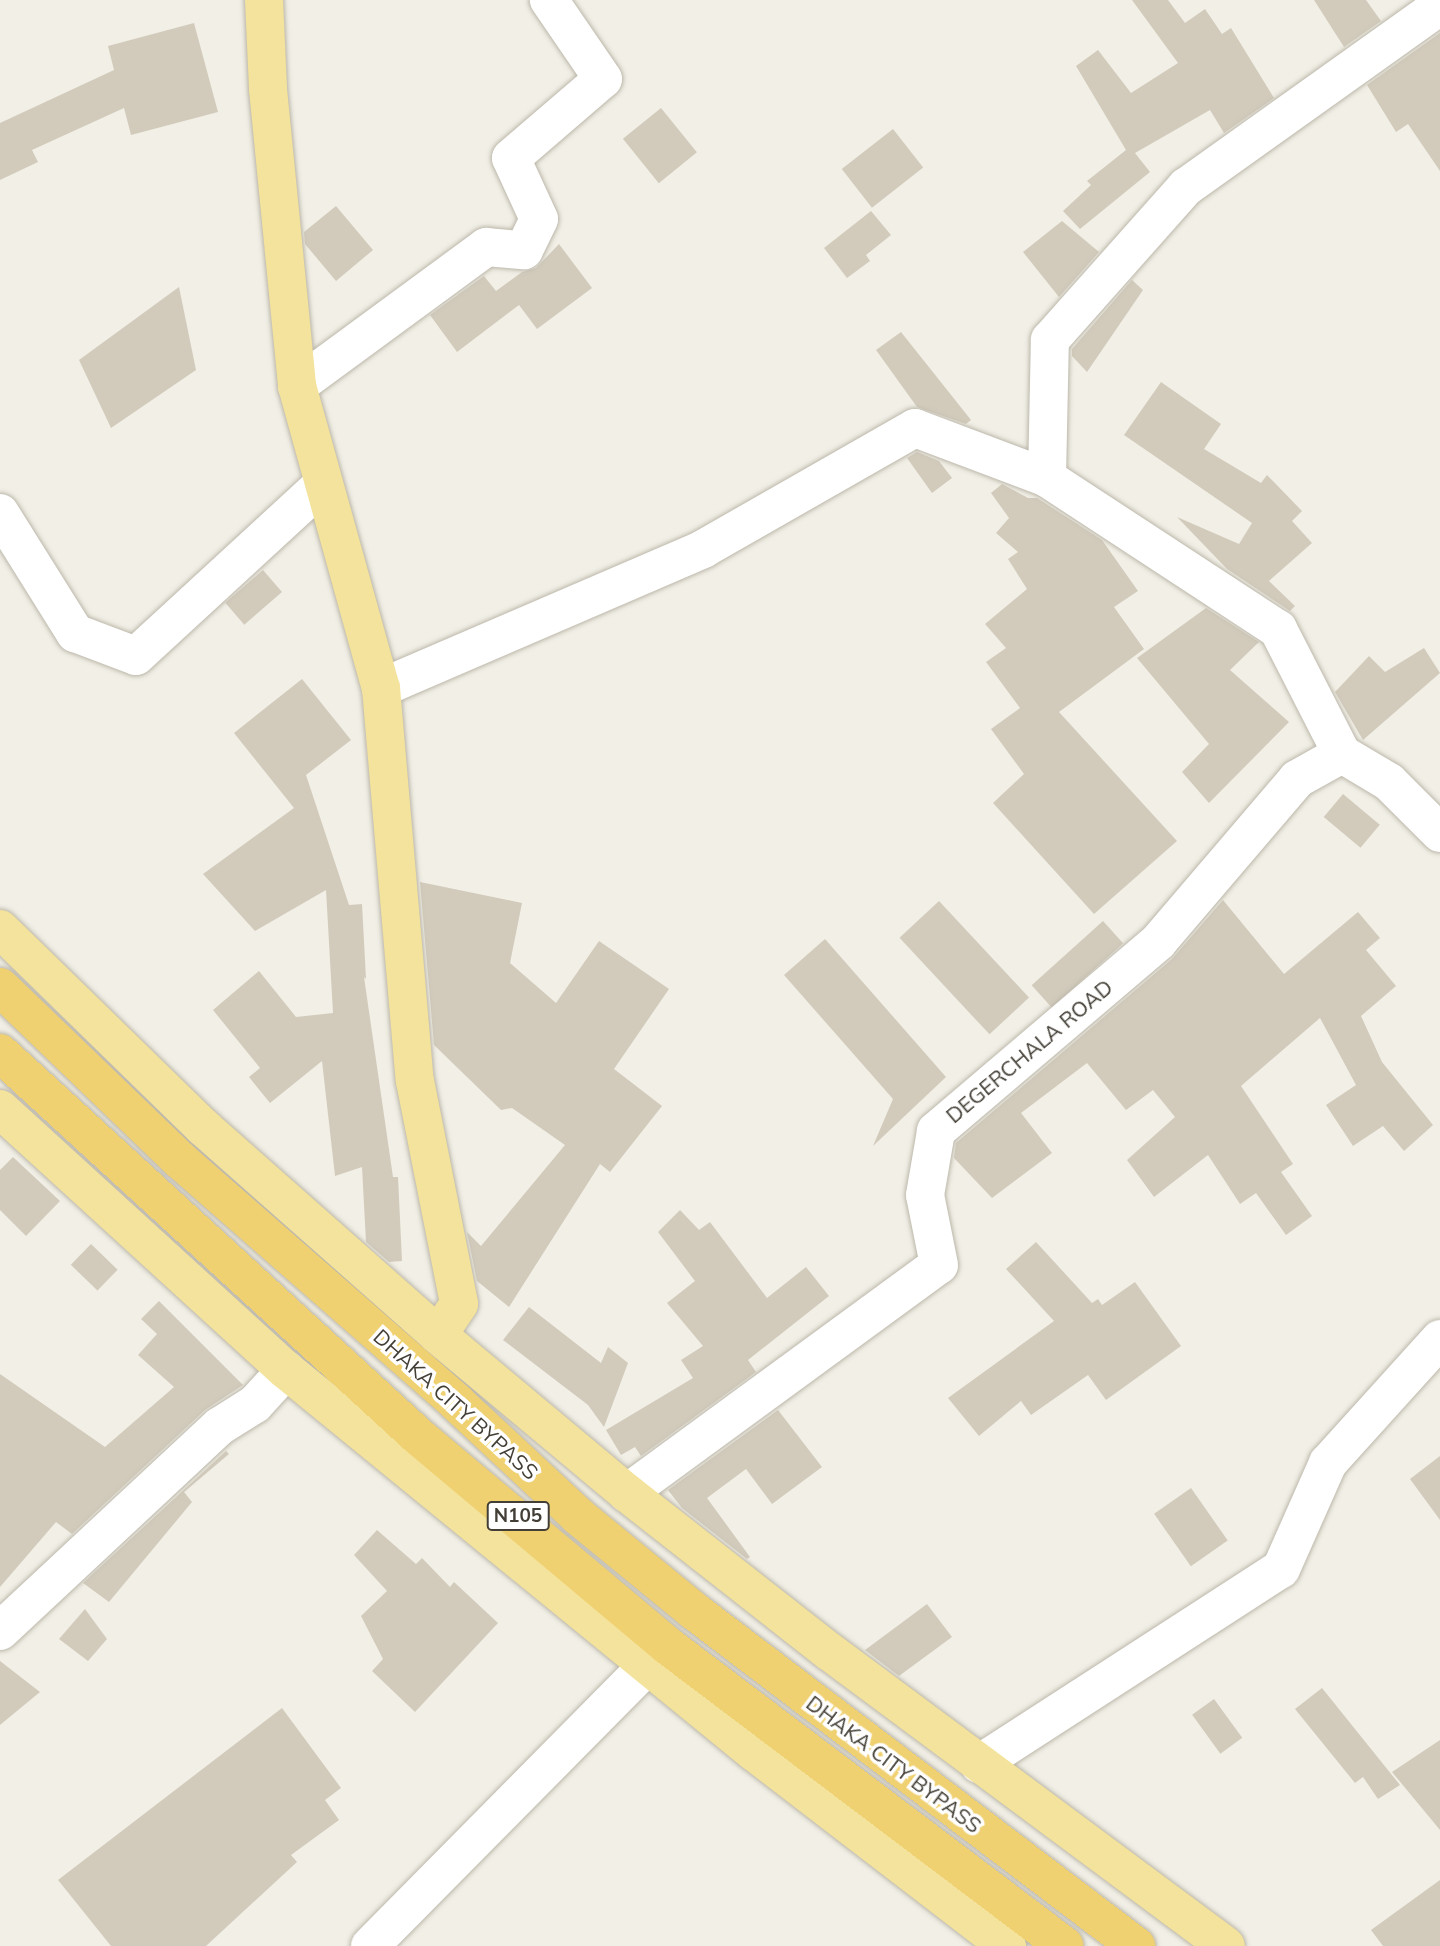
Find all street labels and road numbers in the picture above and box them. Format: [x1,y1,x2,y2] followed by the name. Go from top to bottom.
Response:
[941,974,1117,1128] street label: DEGERCHALA ROAD
[369,1324,543,1484] street label: DHAKA CITY BYPASS
[486,1500,550,1532] road number: N105
[802,1690,986,1838] street label: DHAKA CITY BYPASS

